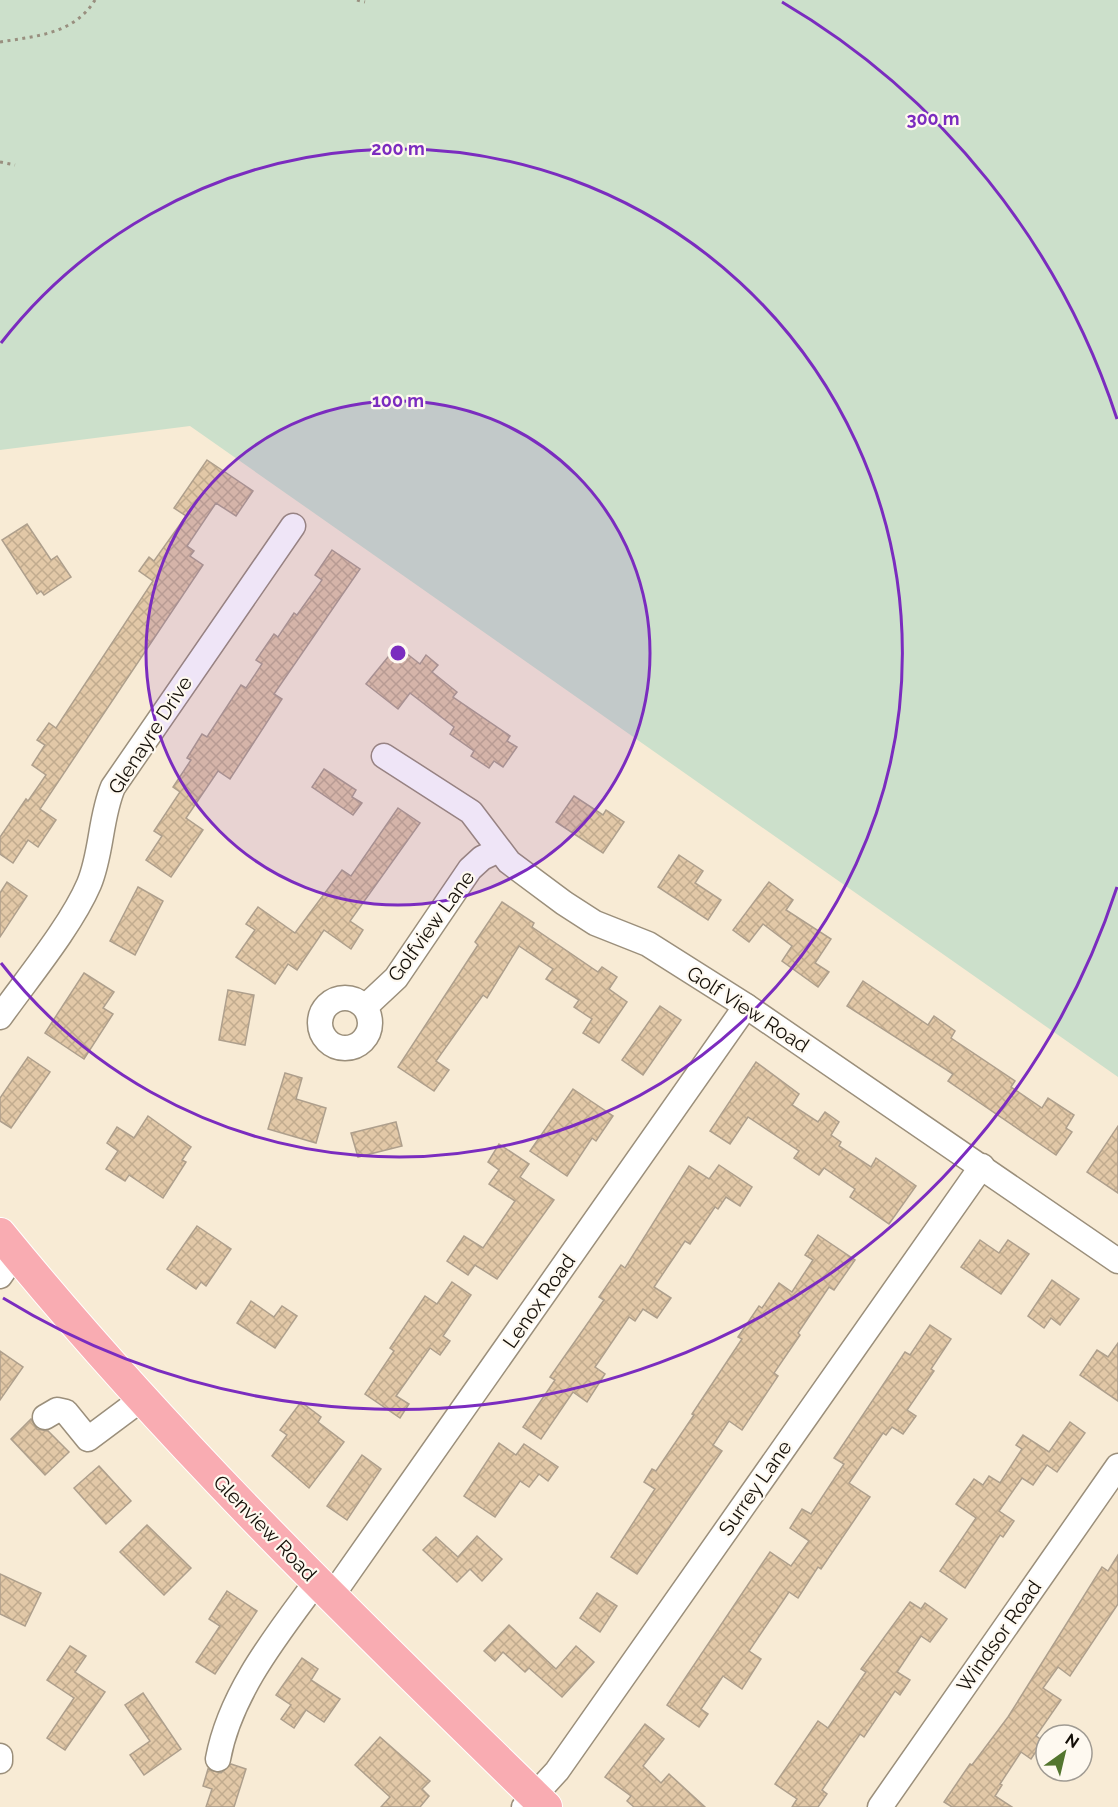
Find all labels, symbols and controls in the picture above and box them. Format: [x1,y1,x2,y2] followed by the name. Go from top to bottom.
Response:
[906,108,960,129] text: 300 m
[371,138,425,159] text: 200 m
[372,390,424,411] text: 100 m
[388,643,408,663] centre of rings
[103,671,197,798] street label: Glenayre Drive
[383,866,480,986] street label: Golfview Lane
[683,961,813,1057] street label: Golf View Road
[498,1249,580,1353] street label: Lenox Road
[713,1436,797,1540] street label: Surrey Lane
[208,1470,322,1586] street label: Glenview Road
[952,1576,1046,1696] street label: Windsor Road
[1034,1723,1094,1783] north arrow
[1062,1730,1082,1752] text: N

